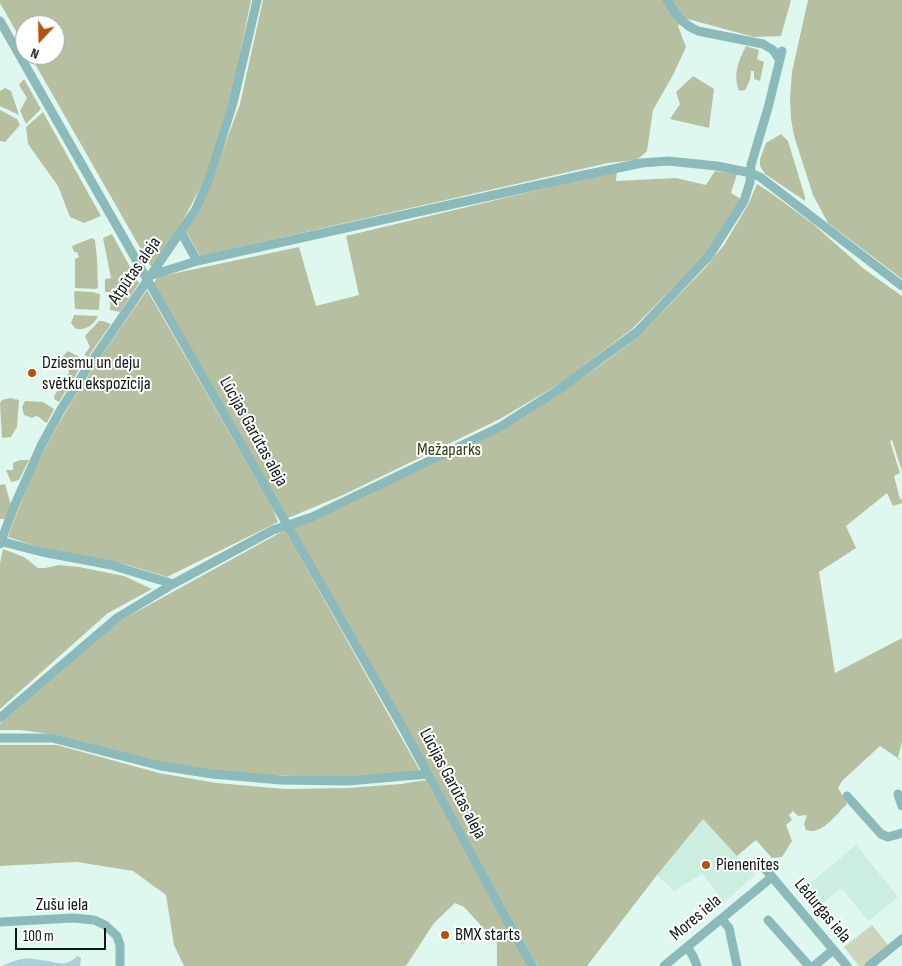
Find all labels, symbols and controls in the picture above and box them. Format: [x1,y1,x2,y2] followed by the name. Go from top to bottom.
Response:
[15,15,65,65] north arrow
[28,44,41,63] text: N
[104,233,166,309] street label: Atpūtas aleja
[42,352,151,394] place label: Dziesmu un deju svētku ekspozīcija
[26,367,38,379] marker: Dziesmu un deju svētku ekspozīcija
[214,373,292,491] street label: Lūcijas Garūtas aleja
[417,439,481,461] park label: Mežaparks
[414,725,490,843] street label: Lūcijas Garūtas aleja
[716,854,779,876] place label: Pienenītes
[700,859,712,871] marker: Pienenītes
[789,874,855,948] street label: Lēdurgas iela
[666,890,726,946] street label: Mores iela
[36,894,88,916] street label: Zušu iela
[18,918,109,950] scale bar
[455,924,520,946] place label: BMX starts
[23,927,54,946] text: 100 m
[439,929,451,941] marker: BMX starts

